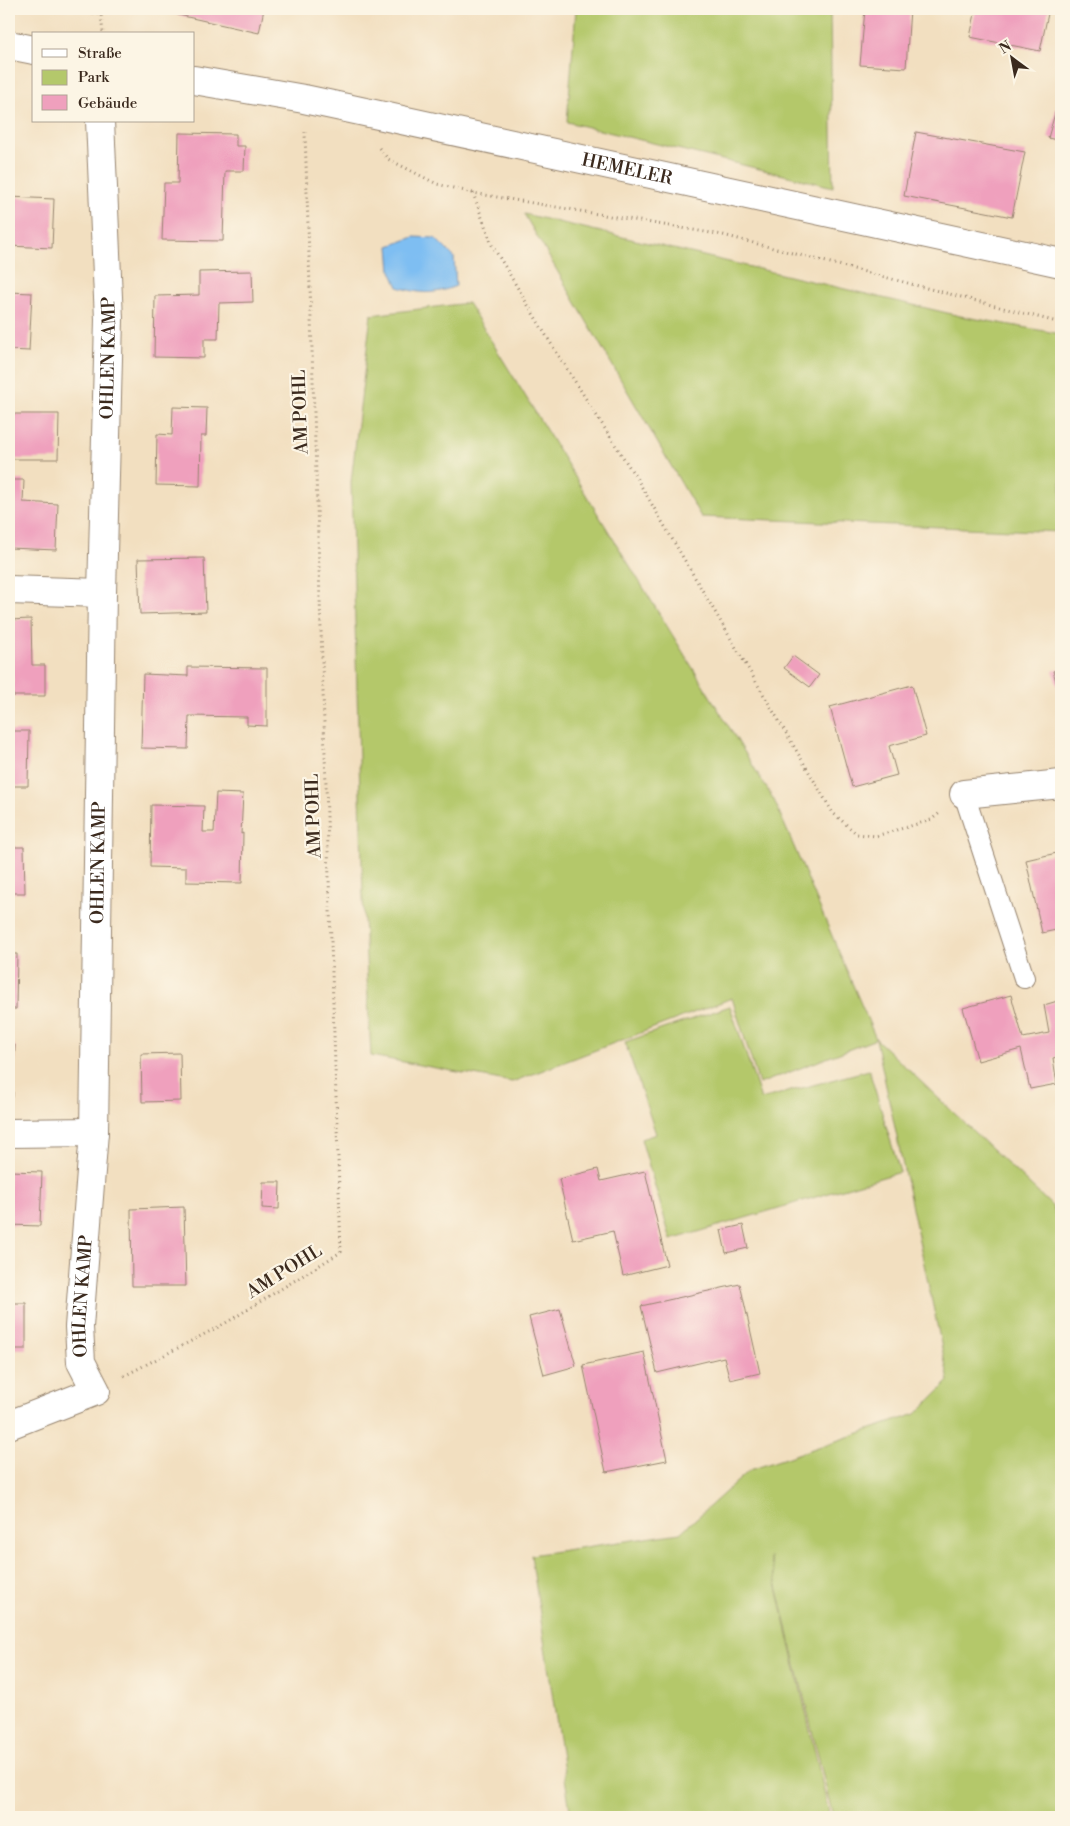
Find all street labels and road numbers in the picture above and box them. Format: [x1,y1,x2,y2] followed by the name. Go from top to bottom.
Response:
[579,148,675,190] street label: HEMELER
[95,296,121,420] street label: OHLEN KAMP
[288,369,314,456] street label: AM POHL
[301,773,327,860] street label: AM POHL
[86,801,111,924] street label: OHLEN KAMP
[68,1234,98,1358] street label: OHLEN KAMP
[241,1239,326,1304] street label: AM POHL

